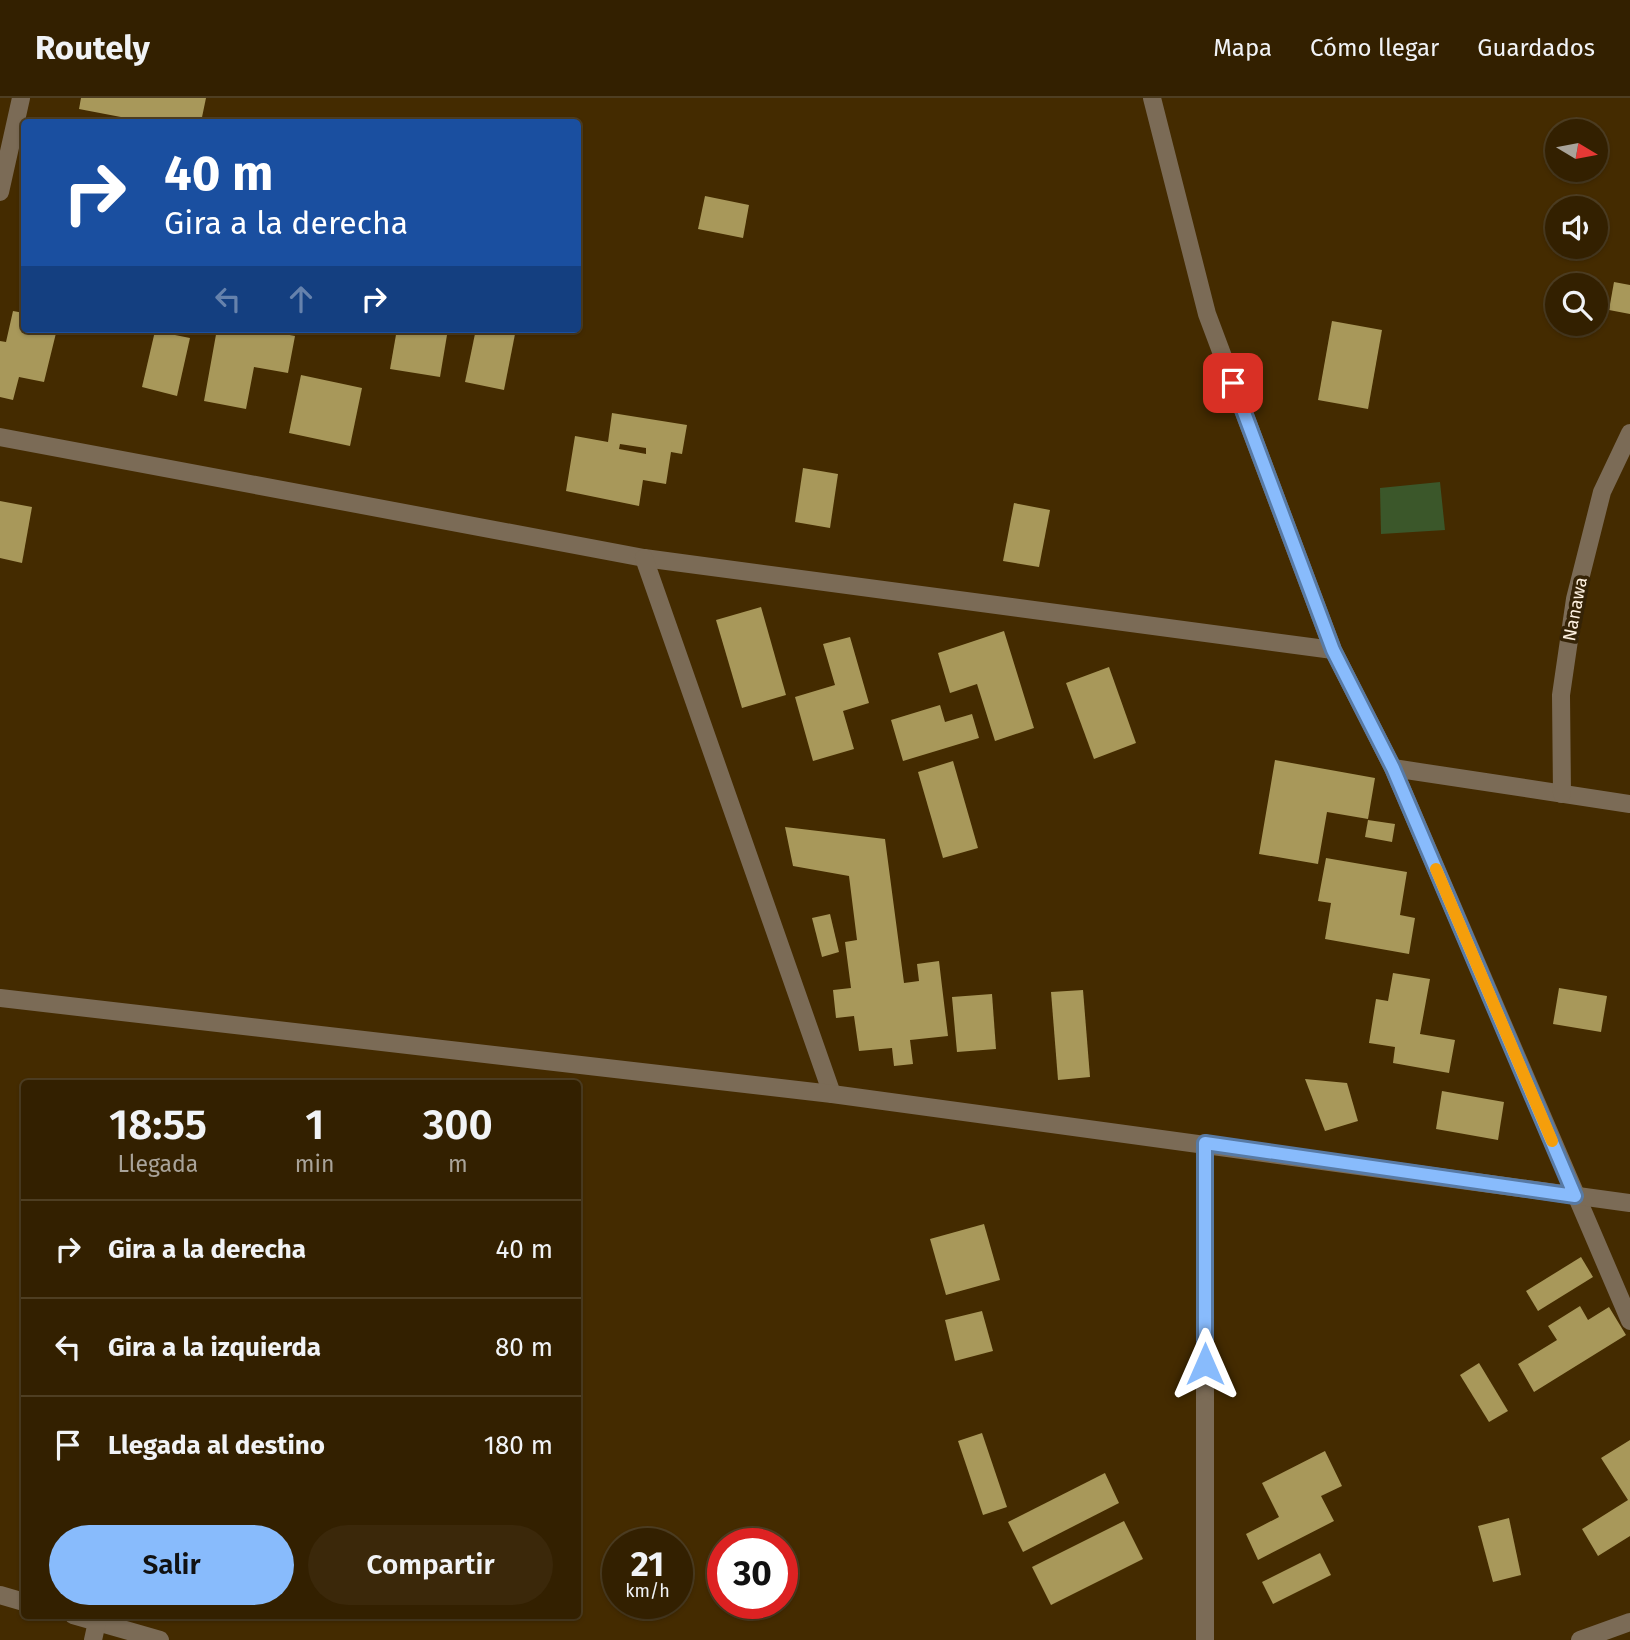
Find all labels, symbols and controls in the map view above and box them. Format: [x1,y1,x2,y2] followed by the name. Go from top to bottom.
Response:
[35,28,150,68] text: Routely
[1213,34,1272,62] text: Mapa
[1310,34,1439,62] text: Cómo llegar
[1477,34,1595,62] text: Guardados
[1545,119,1608,182] north arrow
[1545,119,1608,336] map controls
[164,144,273,203] text: 40 m
[49,147,140,238] icon: right
[1545,196,1608,259] button: sound
[164,204,408,242] text: Gira a la derecha
[1545,273,1608,336] button: search
[209,280,247,318] icon: left
[282,280,320,318] icon: ahead
[355,280,393,318] icon: right
[1203,353,1263,413] pin
[1214,364,1252,402] icon: arrive
[1558,575,1592,643] street label: Nanawa
[109,1100,207,1150] text: 18:55
[305,1100,324,1150] text: 1
[423,1100,493,1150] text: 300
[118,1150,198,1178] text: Llegada
[295,1150,335,1178] text: min
[448,1150,468,1178] text: m
[49,1230,87,1268] icon: right
[108,1234,306,1265] text: Gira a la derecha
[495,1234,553,1265] text: 40 m
[1168,1327,1242,1401] position arrow
[49,1328,87,1366] icon: left
[108,1332,321,1363] text: Gira a la izquierda
[495,1332,553,1363] text: 80 m
[49,1426,87,1464] icon: arrive
[108,1430,325,1461] text: Llegada al destino
[484,1430,553,1461] text: 180 m
[49,1525,294,1605] button: Salir
[308,1525,553,1605] button: Compartir
[707,1528,798,1619] speed limit sign: 30
[631,1543,664,1585] text: 21
[625,1580,670,1602] text: km/h

